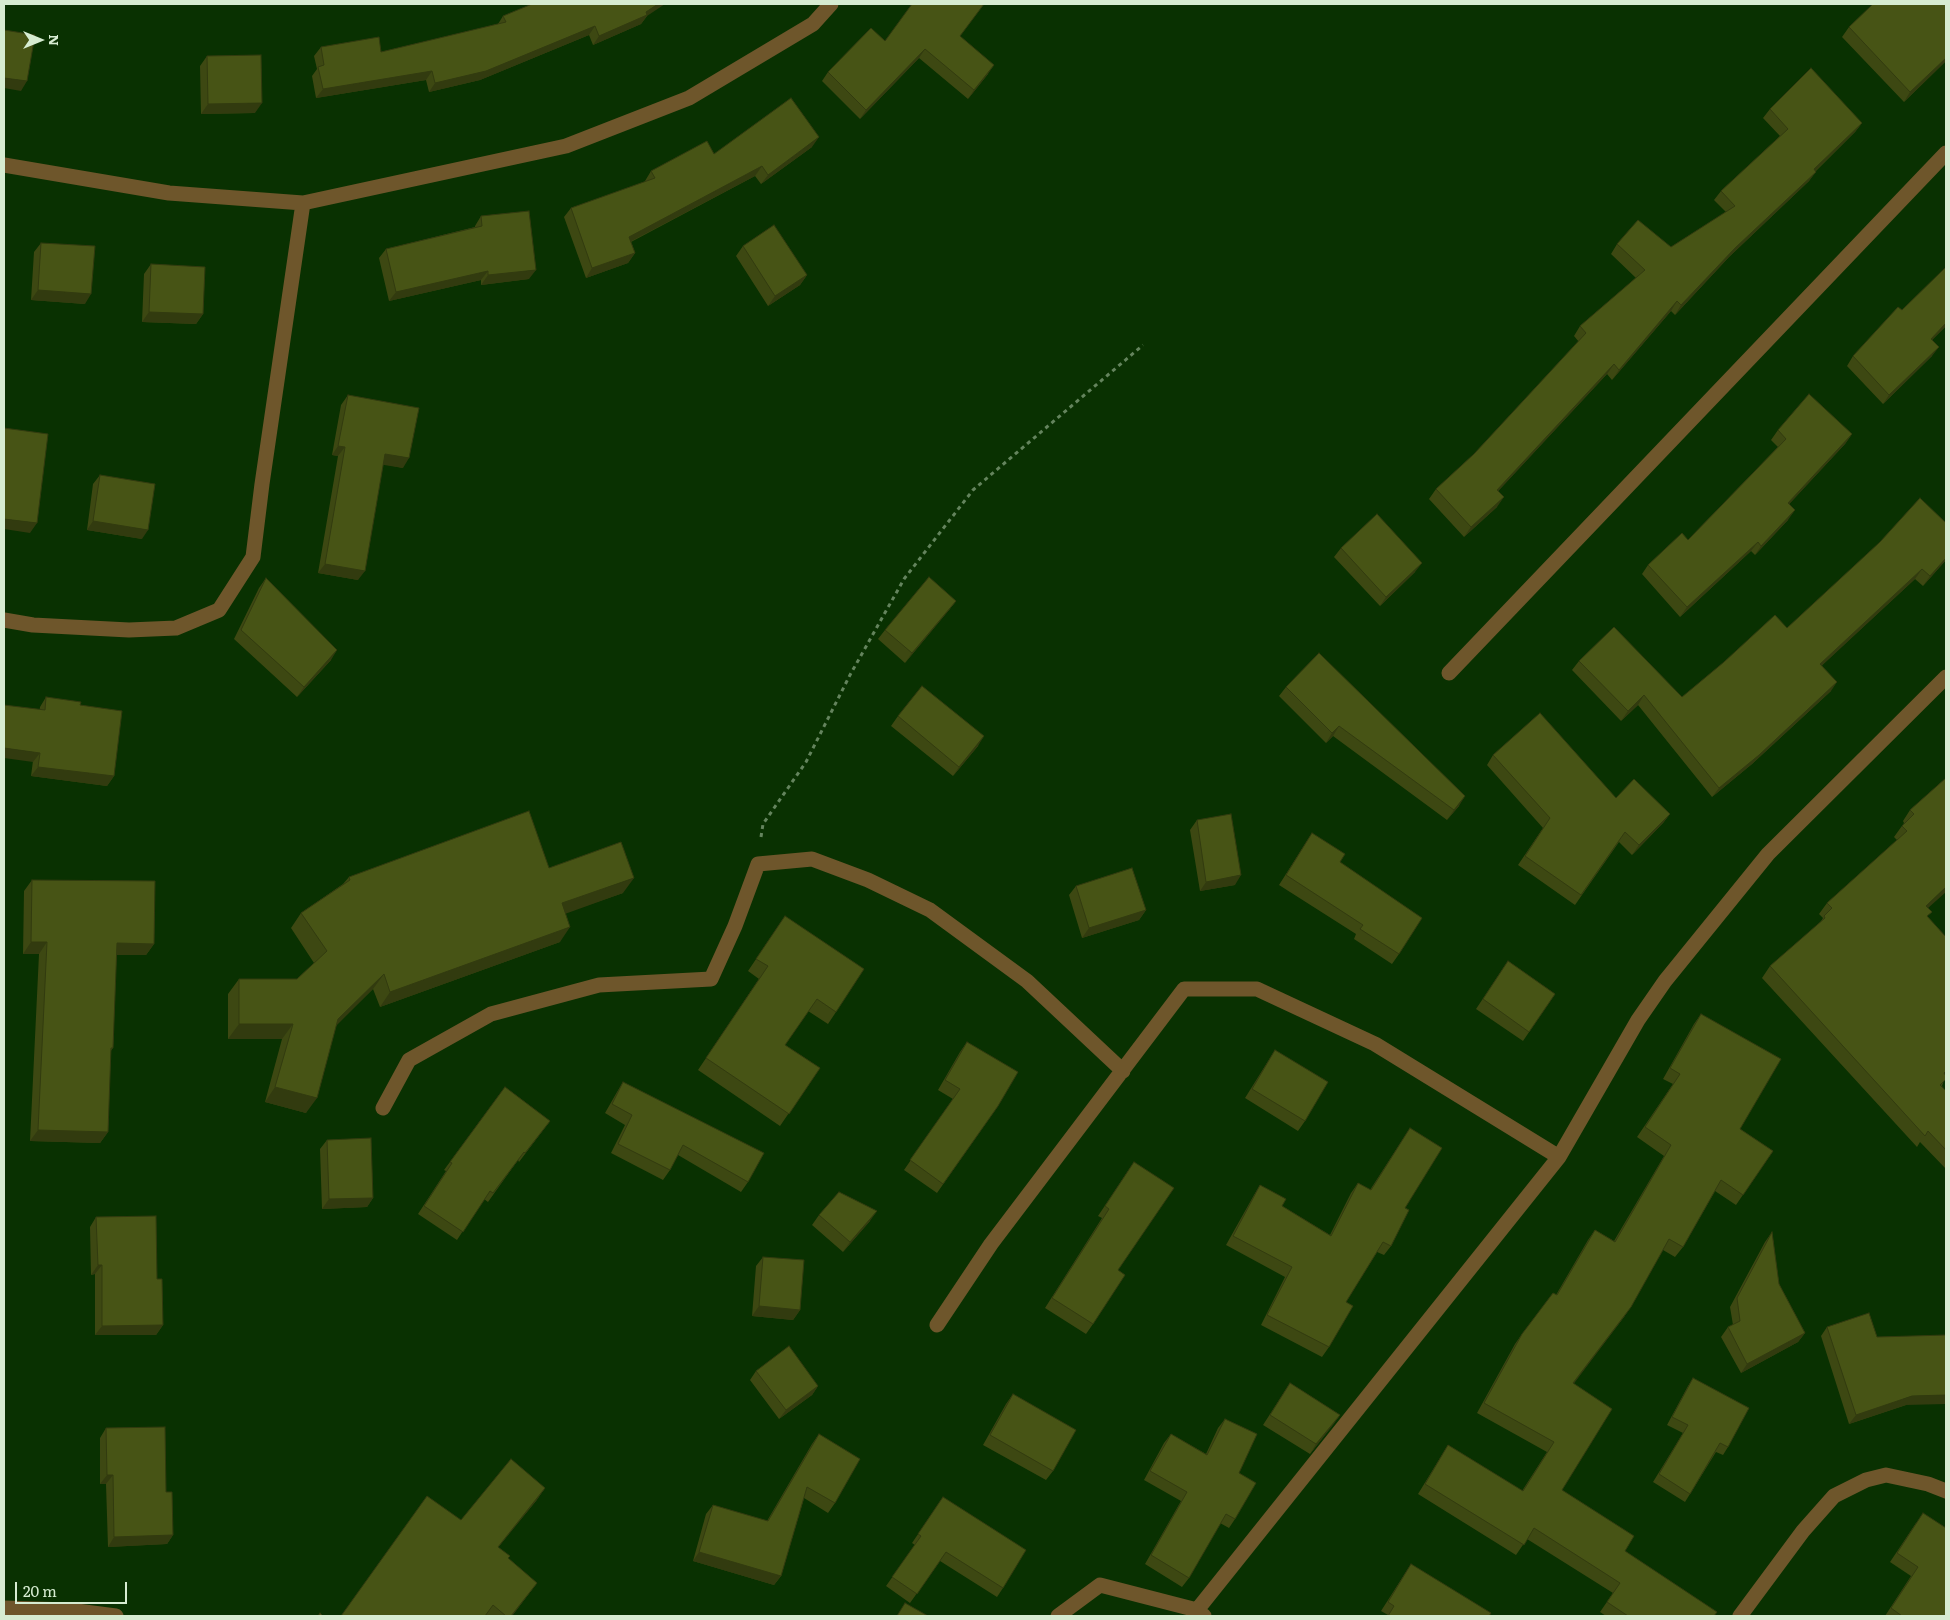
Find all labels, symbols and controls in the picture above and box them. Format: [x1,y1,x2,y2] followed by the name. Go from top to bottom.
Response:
[15,15,65,65] north arrow
[45,34,65,46] text: N
[18,1572,130,1604] scale bar
[23,1579,57,1602] text: 20 m

